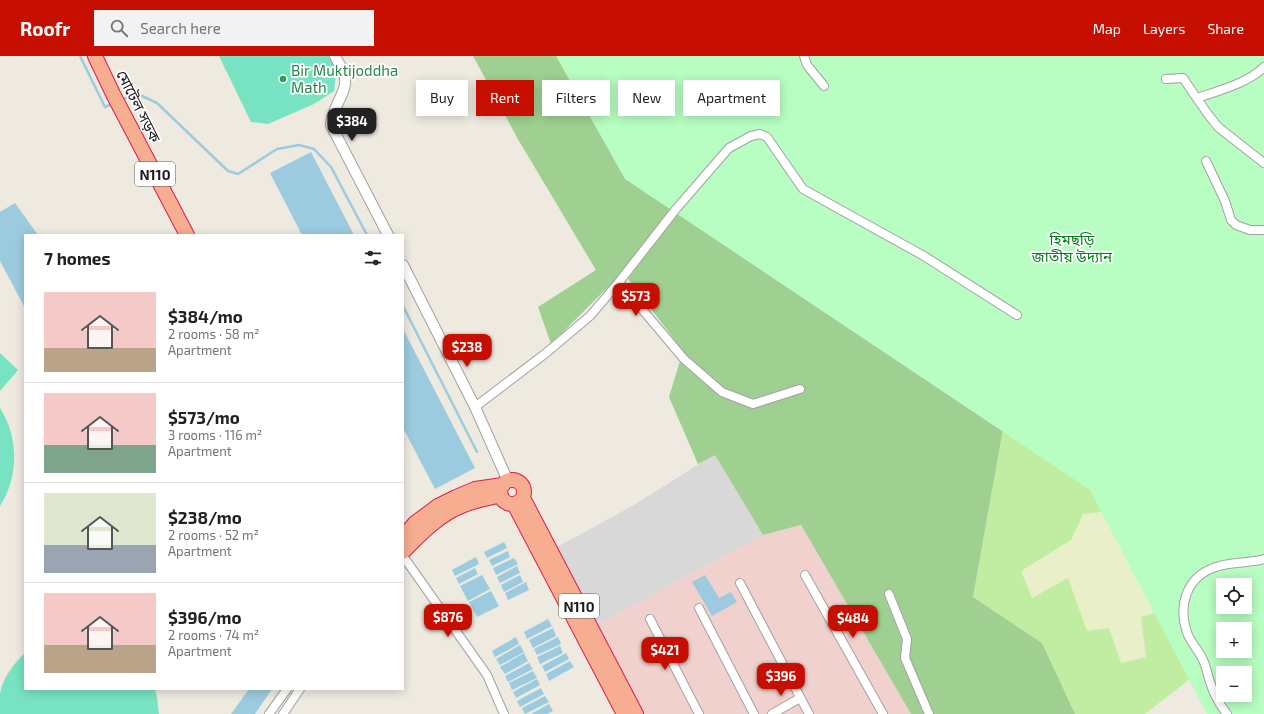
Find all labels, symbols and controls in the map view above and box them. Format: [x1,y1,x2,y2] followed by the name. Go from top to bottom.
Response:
[94,10,374,46] search box
[20,17,70,40] text: Roofr
[108,17,130,39] icon: search
[140,19,221,37] text: Search here
[1093,20,1121,37] text: Map
[1143,20,1185,37] text: Layers
[1207,20,1244,37] text: Share
[291,61,398,96] place label: Bir Muktijoddha Math
[113,67,165,146] street label: মোটেল সড়ক
[278,74,288,84] marker: Bir Muktijoddha Math
[416,80,468,116] chip: Buy
[476,80,534,116] chip: Rent
[542,80,610,116] chip: Filters
[618,80,675,116] chip: New
[683,80,780,116] chip: Apartment
[328,108,376,142] pin: $384
[336,113,368,129] text: $384
[135,162,175,186] road number: N110
[1031,230,1113,265] park label: হিমছড়ি জাতীয় উদ্যান
[362,247,384,269] icon: filters
[44,248,111,268] text: 7 homes
[612,283,660,317] pin: $573
[622,288,650,304] text: $573
[168,306,243,326] text: $384/mo
[76,308,124,356] icon: home
[168,326,259,342] text: 2 rooms · 58 m²
[443,334,491,368] pin: $238
[452,339,482,355] text: $238
[168,342,232,358] text: Apartment
[168,407,240,427] text: $573/mo
[76,409,124,457] icon: home
[168,427,262,443] text: 3 rooms · 116 m²
[168,443,232,459] text: Apartment
[168,507,242,527] text: $238/mo
[76,509,124,557] icon: home
[168,527,259,543] text: 2 rooms · 52 m²
[168,543,232,559] text: Apartment
[1216,578,1252,702] map controls
[1216,578,1252,614] button: locate
[559,594,599,618] road number: N110
[424,604,472,638] pin: $876
[829,605,877,639] pin: $484
[168,607,241,627] text: $396/mo
[76,609,124,657] icon: home
[433,609,463,625] text: $876
[837,610,869,626] text: $484
[1216,622,1252,658] button: +
[168,627,259,643] text: 2 rooms · 74 m²
[641,637,689,671] pin: $421
[651,642,680,658] text: $421
[168,643,232,659] text: Apartment
[757,663,805,697] pin: $396
[1216,666,1252,702] button: −
[766,668,796,684] text: $396

